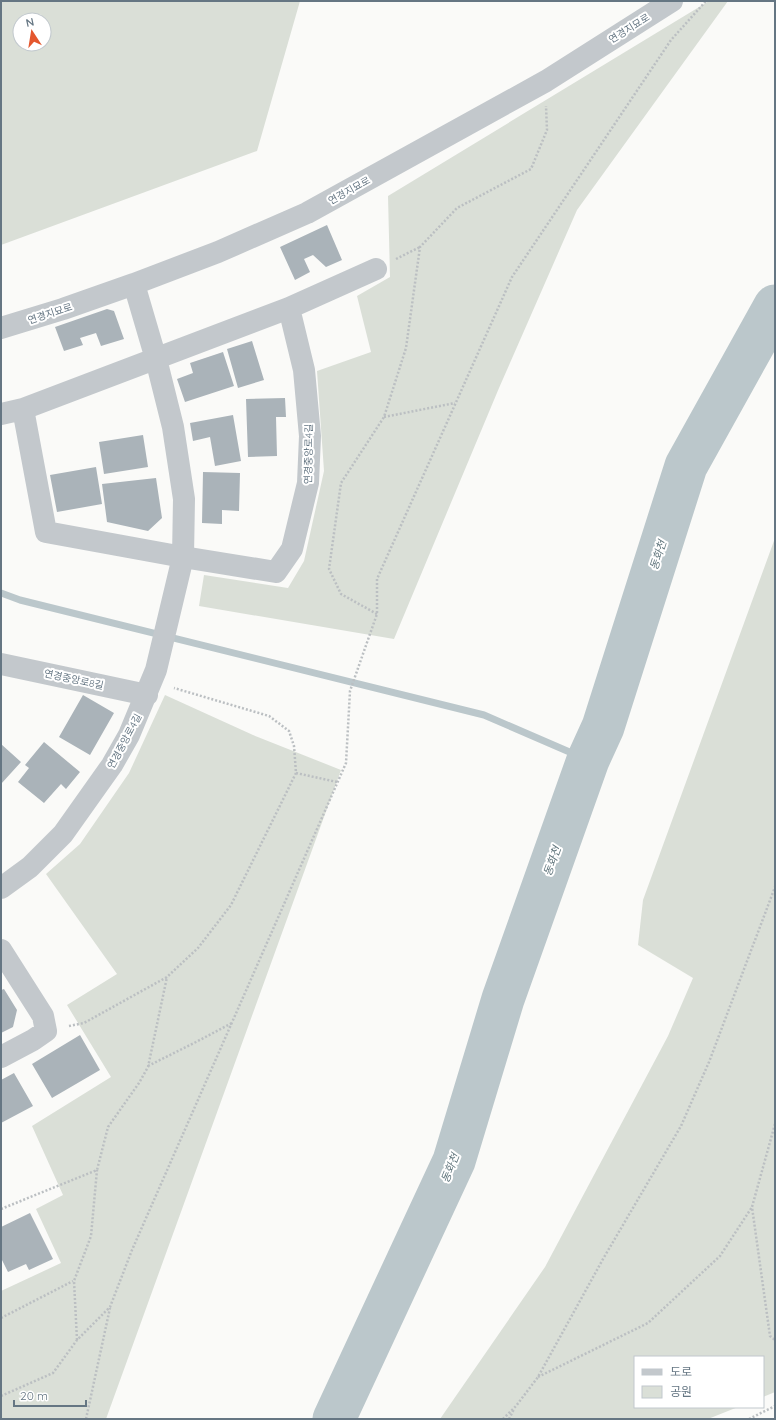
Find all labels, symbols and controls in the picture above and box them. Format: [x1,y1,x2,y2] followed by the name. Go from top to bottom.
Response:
[606,11,652,46] street label: 연경지묘로
[12,12,52,52] north arrow
[25,15,35,30] text: N
[326,174,373,207] street label: 연경지묘로
[26,300,74,327] street label: 연경지묘로
[301,424,316,484] street label: 연경중앙로4길
[647,537,670,572] water label: 동화천
[43,667,105,692] street label: 연경중앙로8길
[105,711,144,771] street label: 연경중앙로4길
[540,843,564,878] water label: 동화천
[438,1150,463,1185] water label: 동화천
[634,1356,764,1408] legend
[670,1364,692,1379] text: 도로
[14,1382,86,1408] scale bar
[670,1384,692,1399] text: 공원
[20,1388,48,1403] text: 20 m

